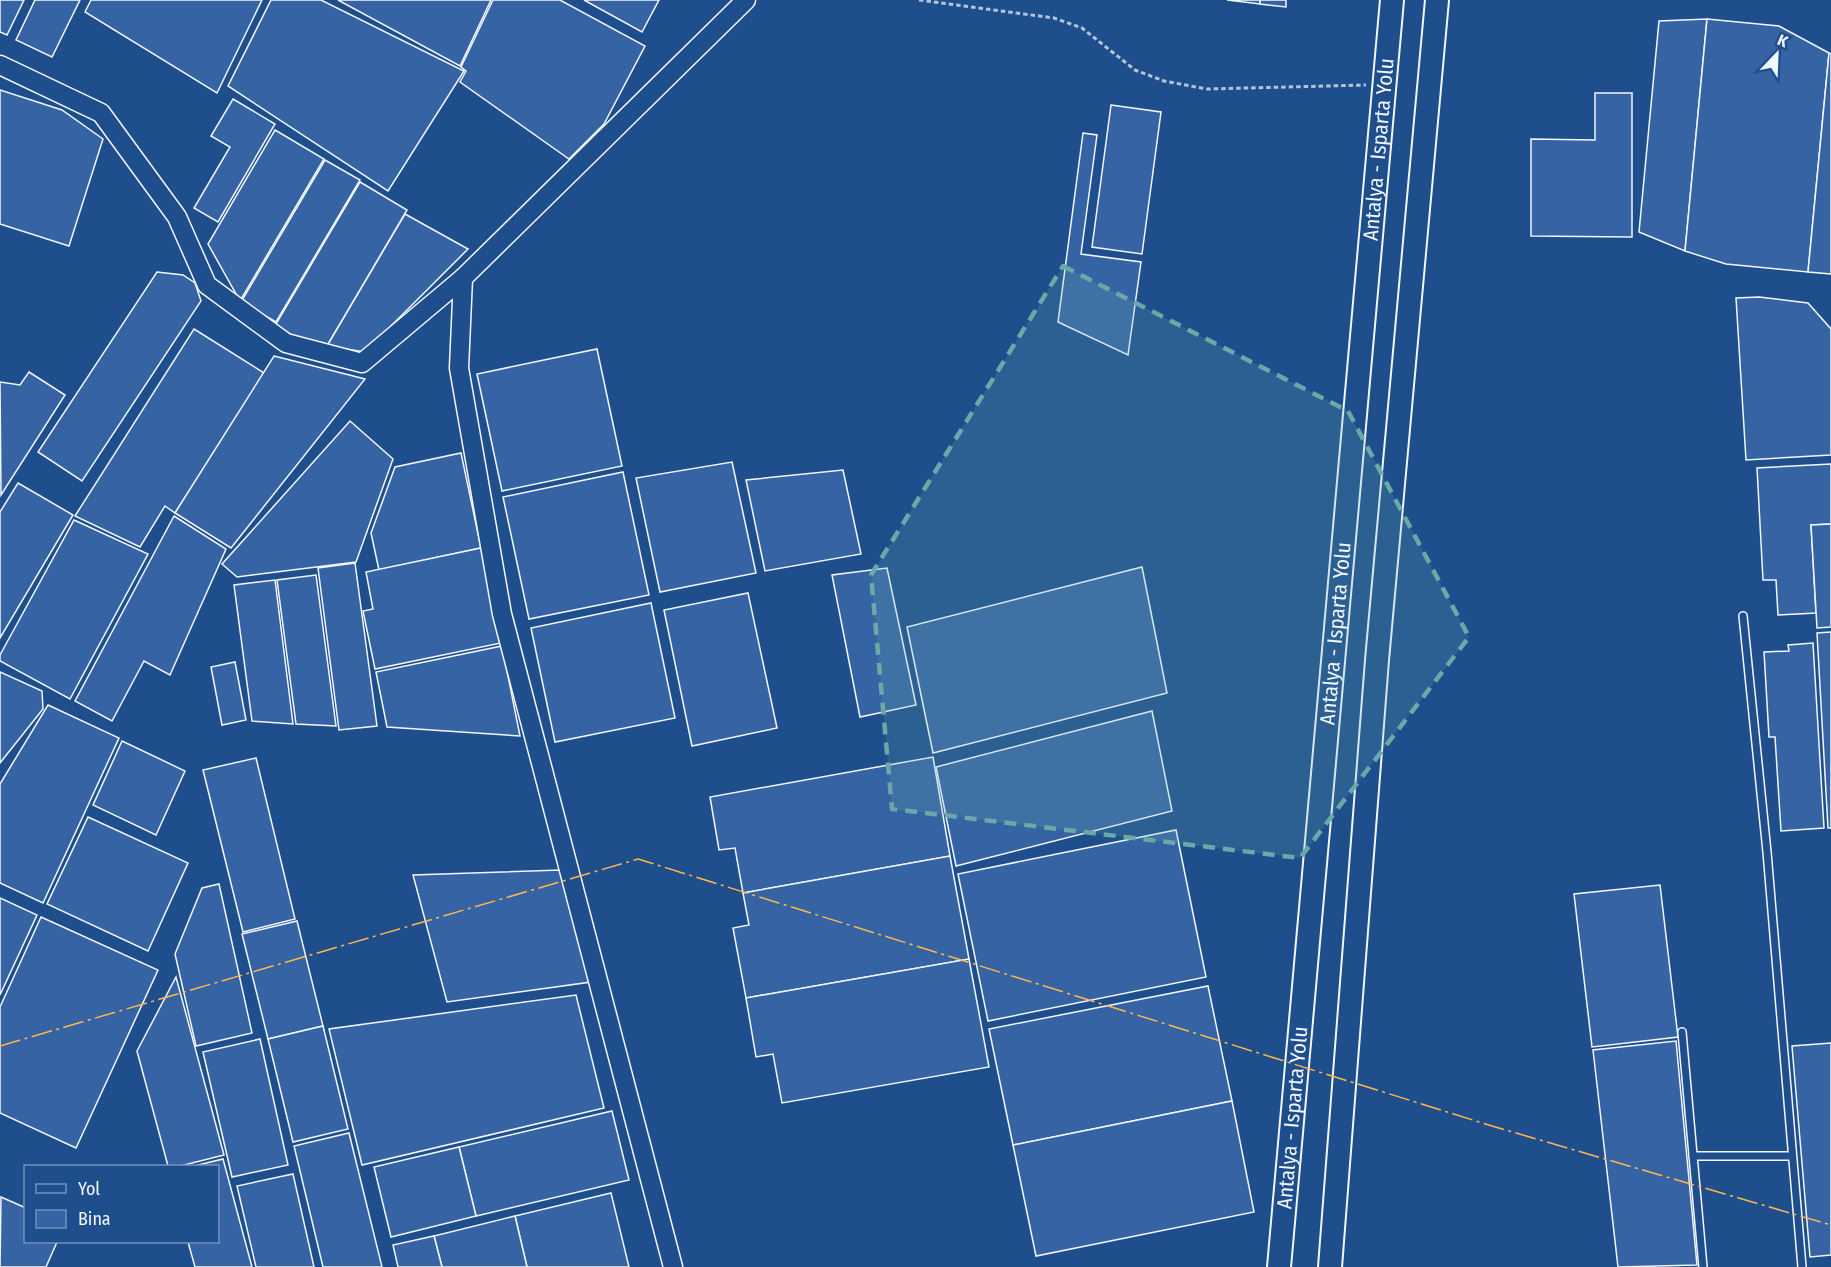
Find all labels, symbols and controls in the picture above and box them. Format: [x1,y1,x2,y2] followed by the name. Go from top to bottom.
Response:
[1747,24,1807,84] north arrow
[1775,30,1791,51] text: K
[1358,57,1400,242] street label: Antalya - Isparta Yolu
[1314,541,1357,726] street label: Antalya - Isparta Yolu
[1271,1025,1313,1210] street label: Antalya - Isparta Yolu
[24,1165,219,1243] legend
[78,1178,100,1200] text: Yol
[78,1208,111,1230] text: Bina

